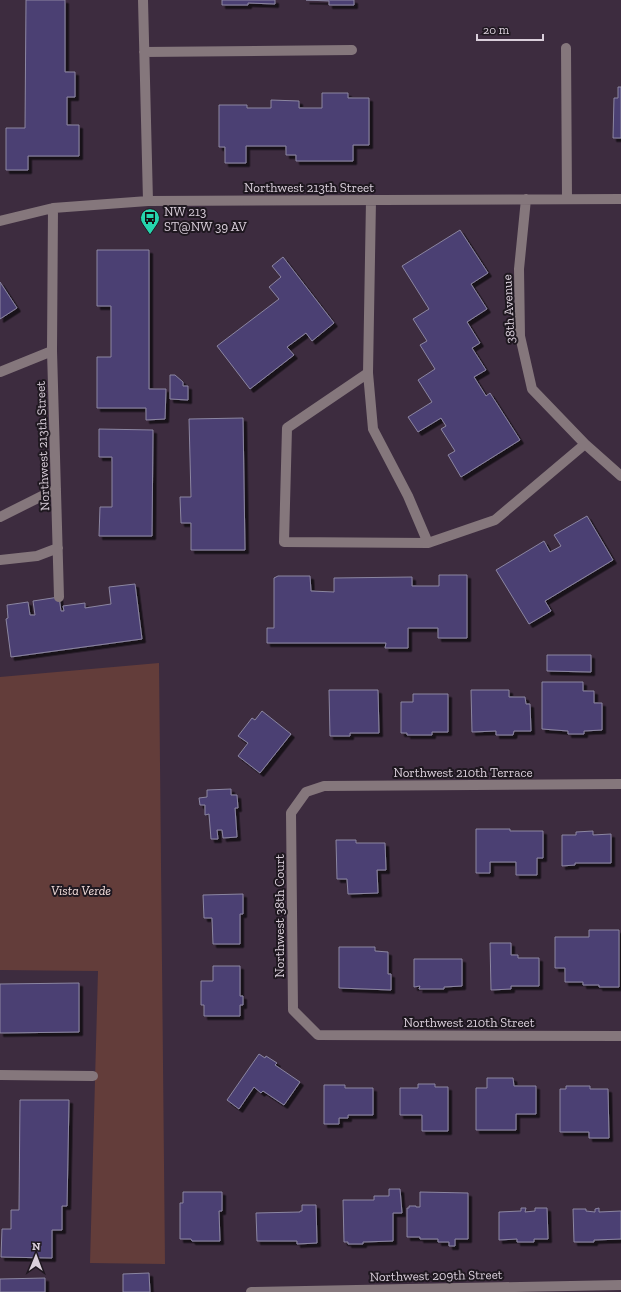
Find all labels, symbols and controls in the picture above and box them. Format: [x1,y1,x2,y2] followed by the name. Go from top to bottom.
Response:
[477,16,543,42] scale bar
[483,23,510,37] text: 20 m
[244,180,374,195] street label: Northwest 213th Street
[164,204,247,234] place label: NW 213 ST@NW 39 AV
[139,207,161,235] bus stop icon: NW 213 ST@NW 39 AV
[499,274,518,344] street label: 38th Avenue
[33,381,52,511] street label: Northwest 213th Street
[393,765,533,780] street label: Northwest 210th Terrace
[272,854,287,978] street label: Northwest 38th Court
[51,883,111,898] park label: Vista Verde
[403,1015,535,1030] street label: Northwest 210th Street
[16,1236,56,1276] north arrow
[32,1240,41,1253] text: N
[369,1267,503,1284] street label: Northwest 209th Street

